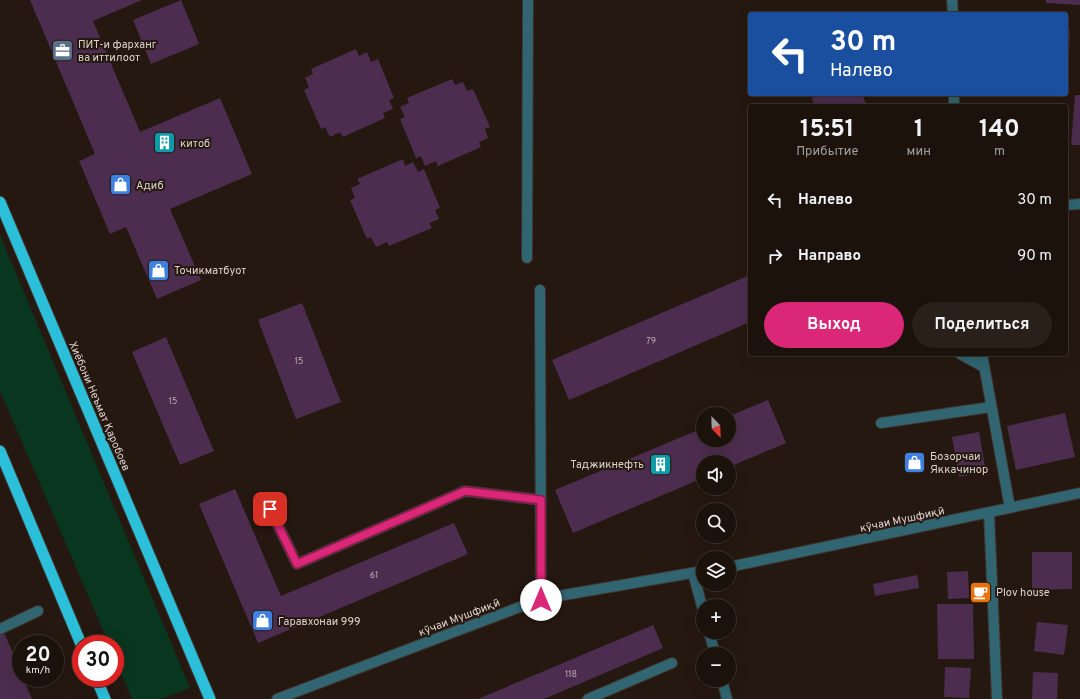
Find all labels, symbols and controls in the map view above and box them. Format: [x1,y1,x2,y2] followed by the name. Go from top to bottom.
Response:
[830,25,896,61] text: 30 m
[764,28,816,80] icon: left
[50,37,76,63] office icon: ПИТ-и фарханг ва иттилоот
[78,38,157,65] place label: ПИТ-и фарханг ва иттилоот
[830,60,893,83] text: Налево
[800,115,854,145] text: 15:51
[914,115,924,145] text: 1
[979,115,1020,145] text: 140
[152,130,178,156] building icon: китоб
[180,137,210,151] place label: китоб
[796,144,858,160] text: Прибытие
[907,144,931,160] text: мин
[994,144,1005,160] text: m
[107,172,133,198] shop icon: Адиб
[136,179,164,193] place label: Адиб
[764,189,786,211] icon: left
[798,191,853,210] text: Налево
[1017,191,1052,210] text: 30 m
[764,245,786,267] icon: right
[798,247,861,266] text: Направо
[1017,247,1052,266] text: 90 m
[145,257,171,283] shop icon: Точикматбуот
[174,264,246,278] place label: Точикматбуот
[764,302,904,348] button: Выход
[912,302,1052,348] button: Поделиться
[646,336,656,347] house number: 79
[65,339,133,473] street label: Хиёбони Неъмат Қаробоев
[295,356,303,367] house number: 15
[169,396,177,407] house number: 15
[696,407,736,447] north arrow
[696,407,736,687] map controls
[902,449,928,475] shop icon: Бозорчаи Яккачинор
[930,450,988,477] place label: Бозорчаи Яккачинор
[647,451,673,477] building icon: Таджикнефть
[696,455,736,495] button: sound
[570,458,644,472] place label: Таджикнефть
[253,492,287,526] pin
[259,498,281,520] icon: arrive
[696,503,736,543] button: search
[859,504,946,536] street label: кӯчаи Мушфиқӣ
[696,551,736,591] button: layers
[370,570,378,581] house number: 61
[520,579,562,621] position arrow
[968,579,994,605] cafe icon: Plov house
[996,586,1050,600] place label: Plov house
[417,596,502,640] street label: кӯчаи Мушфиқӣ
[696,599,736,639] button: +
[249,608,275,634] shop icon: Гаравхонаи 999
[278,615,361,629] place label: Гаравхонаи 999
[72,635,124,687] speed limit sign: 30
[25,643,51,669] text: 20
[696,647,736,687] button: −
[26,664,50,677] text: km/h
[565,669,577,680] house number: 118

